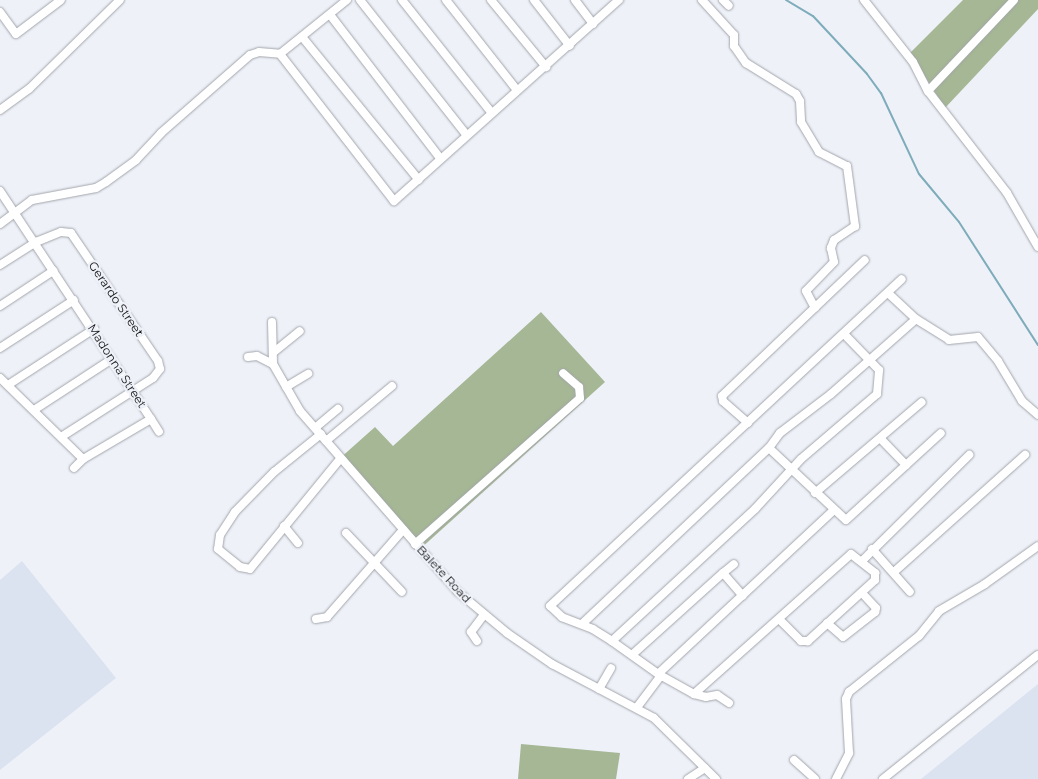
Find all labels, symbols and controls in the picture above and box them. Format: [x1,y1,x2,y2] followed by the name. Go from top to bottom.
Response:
[86,259,146,339] street label: Gerardo Street
[85,321,149,411] street label: Madonna Street
[414,542,474,606] street label: Balete Road

